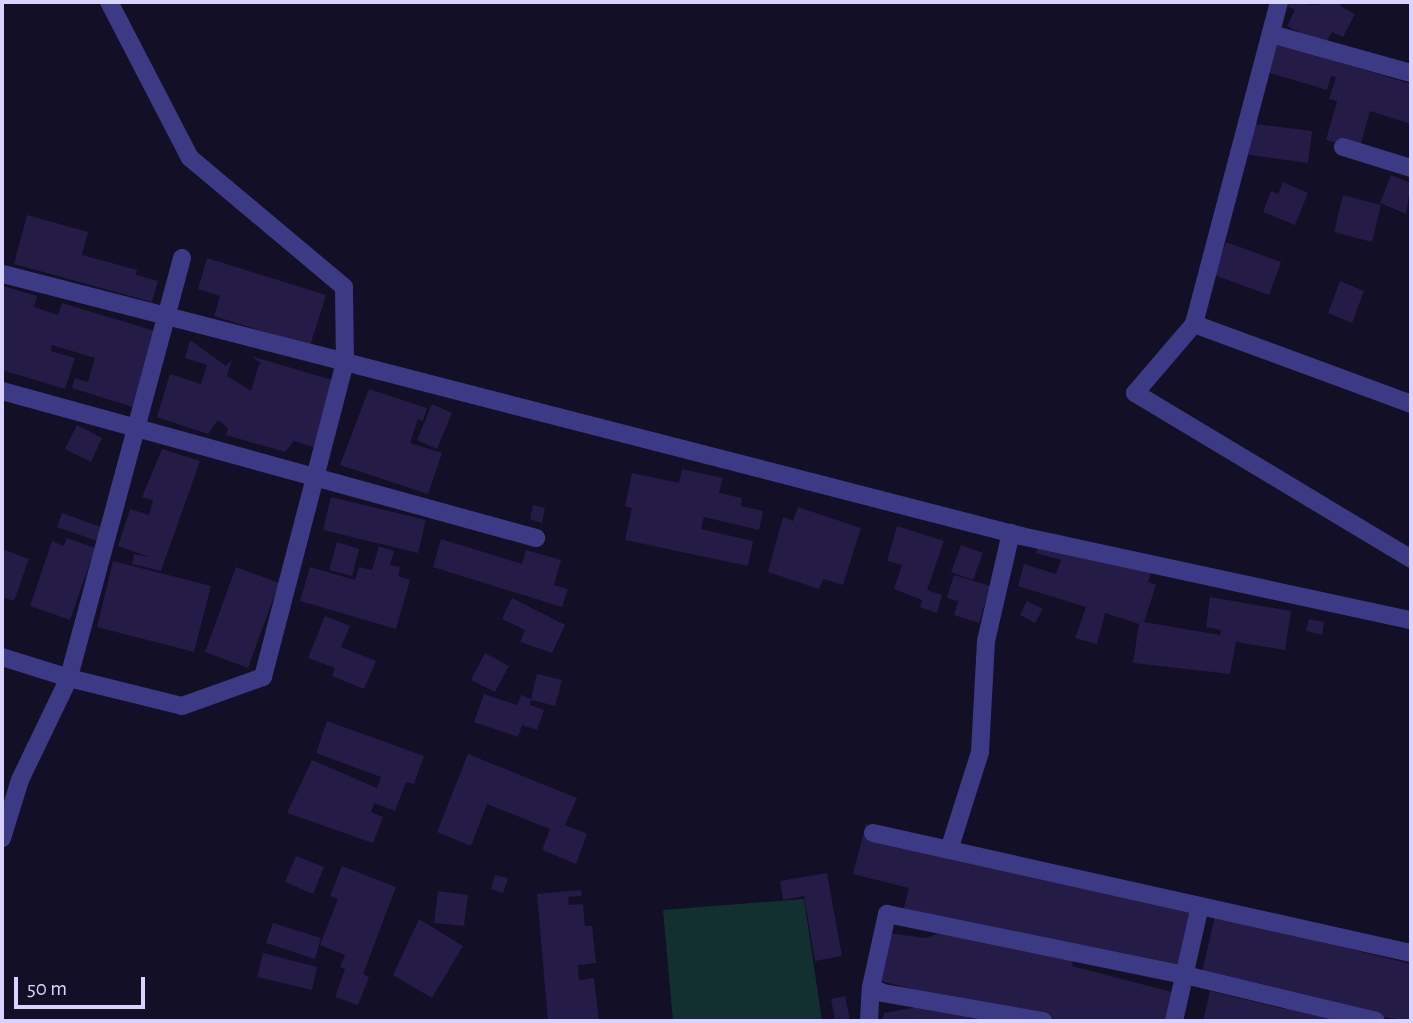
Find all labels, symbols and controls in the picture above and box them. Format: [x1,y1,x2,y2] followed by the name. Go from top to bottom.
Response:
[18,964,149,1008] scale bar
[27,978,67,999] text: 50 m

